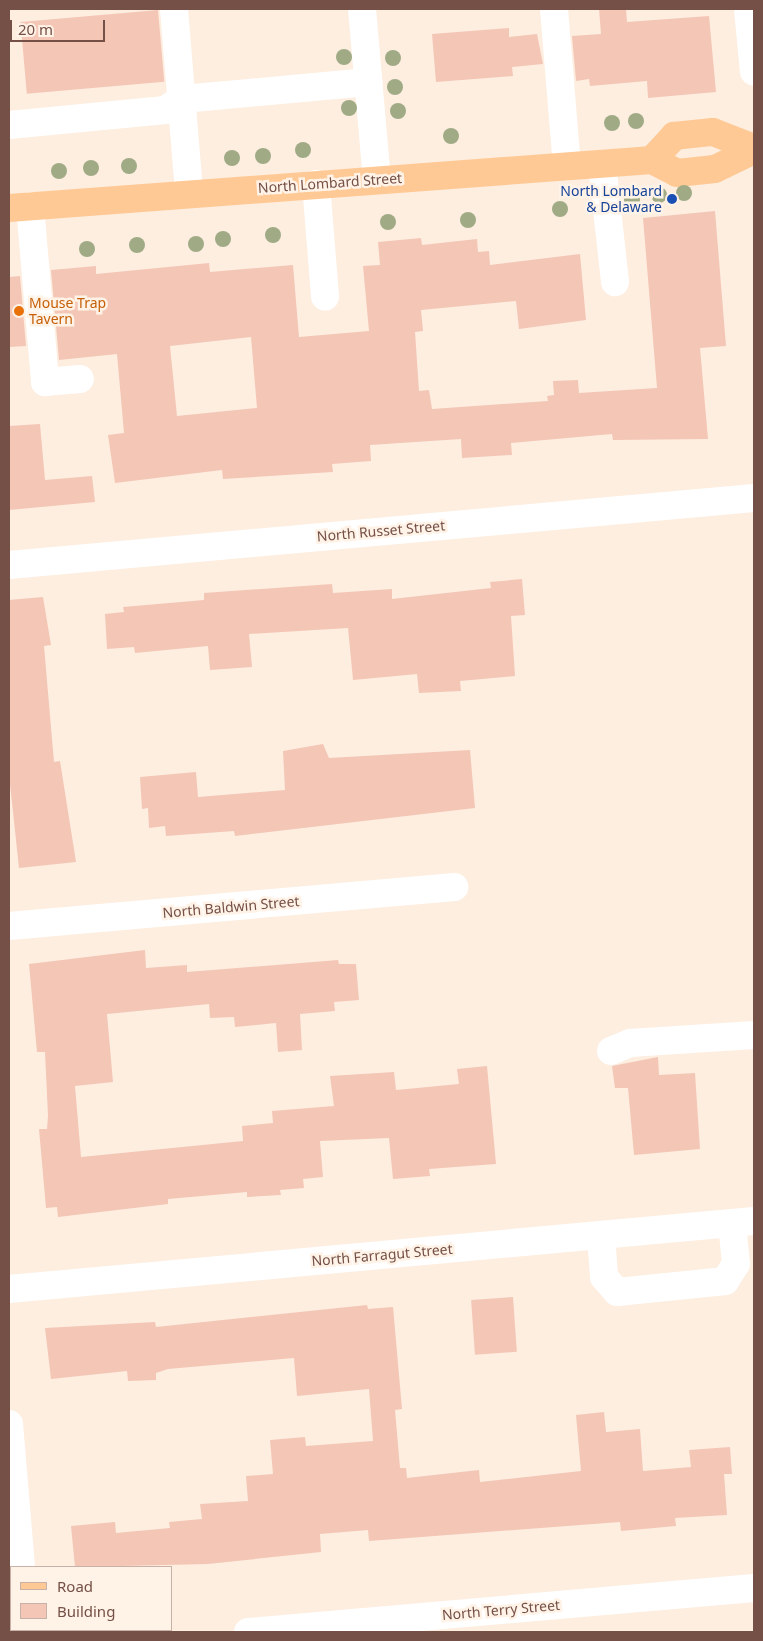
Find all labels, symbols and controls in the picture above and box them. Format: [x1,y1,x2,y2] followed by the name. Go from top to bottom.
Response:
[12,10,108,42] scale bar
[18,19,53,39] text: 20 m
[257,170,403,196] street label: North Lombard Street
[560,183,662,216] place label: North Lombard & Delaware
[666,193,678,205] marker: North Lombard & Delaware
[29,295,106,328] place label: Mouse Trap Tavern
[13,305,25,317] marker: Mouse Trap Tavern
[316,517,446,545] street label: North Russet Street
[162,893,300,921] street label: North Baldwin Street
[311,1240,453,1270] street label: North Farragut Street
[10,1566,172,1631] legend
[57,1576,93,1596] text: Road
[441,1596,561,1624] street label: North Terry Street
[57,1601,115,1621] text: Building

